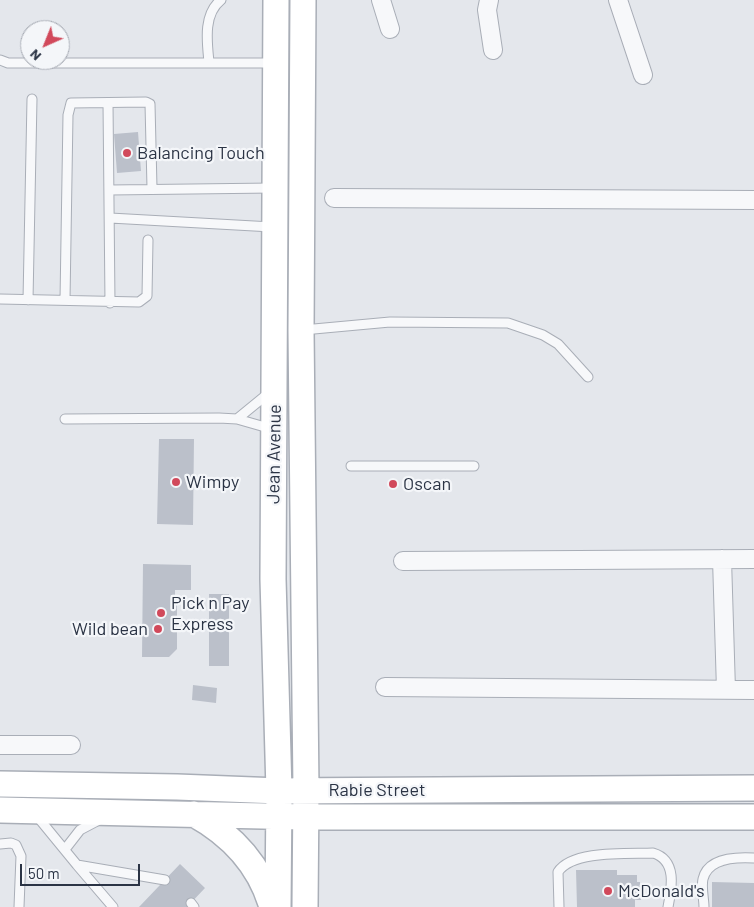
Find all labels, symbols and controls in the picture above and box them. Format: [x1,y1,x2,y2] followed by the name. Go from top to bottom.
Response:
[20,20,70,70] north arrow
[26,46,44,65] text: N
[137,142,265,164] place label: Balancing Touch
[121,147,133,159] marker: Balancing Touch
[262,404,286,504] street label: Jean Avenue
[186,471,239,493] place label: Wimpy
[403,473,451,495] place label: Oscan
[170,476,182,488] marker: Wimpy
[387,478,399,490] marker: Oscan
[171,592,250,634] place label: Pick n Pay Express
[155,607,167,619] marker: Pick n Pay Express
[72,618,148,640] place label: Wild bean
[152,623,164,635] marker: Wild bean
[329,779,425,801] street label: Rabie Street
[22,854,142,886] scale bar
[28,864,60,882] text: 50 m
[618,880,705,902] place label: McDonald's
[602,885,614,897] marker: McDonald's

